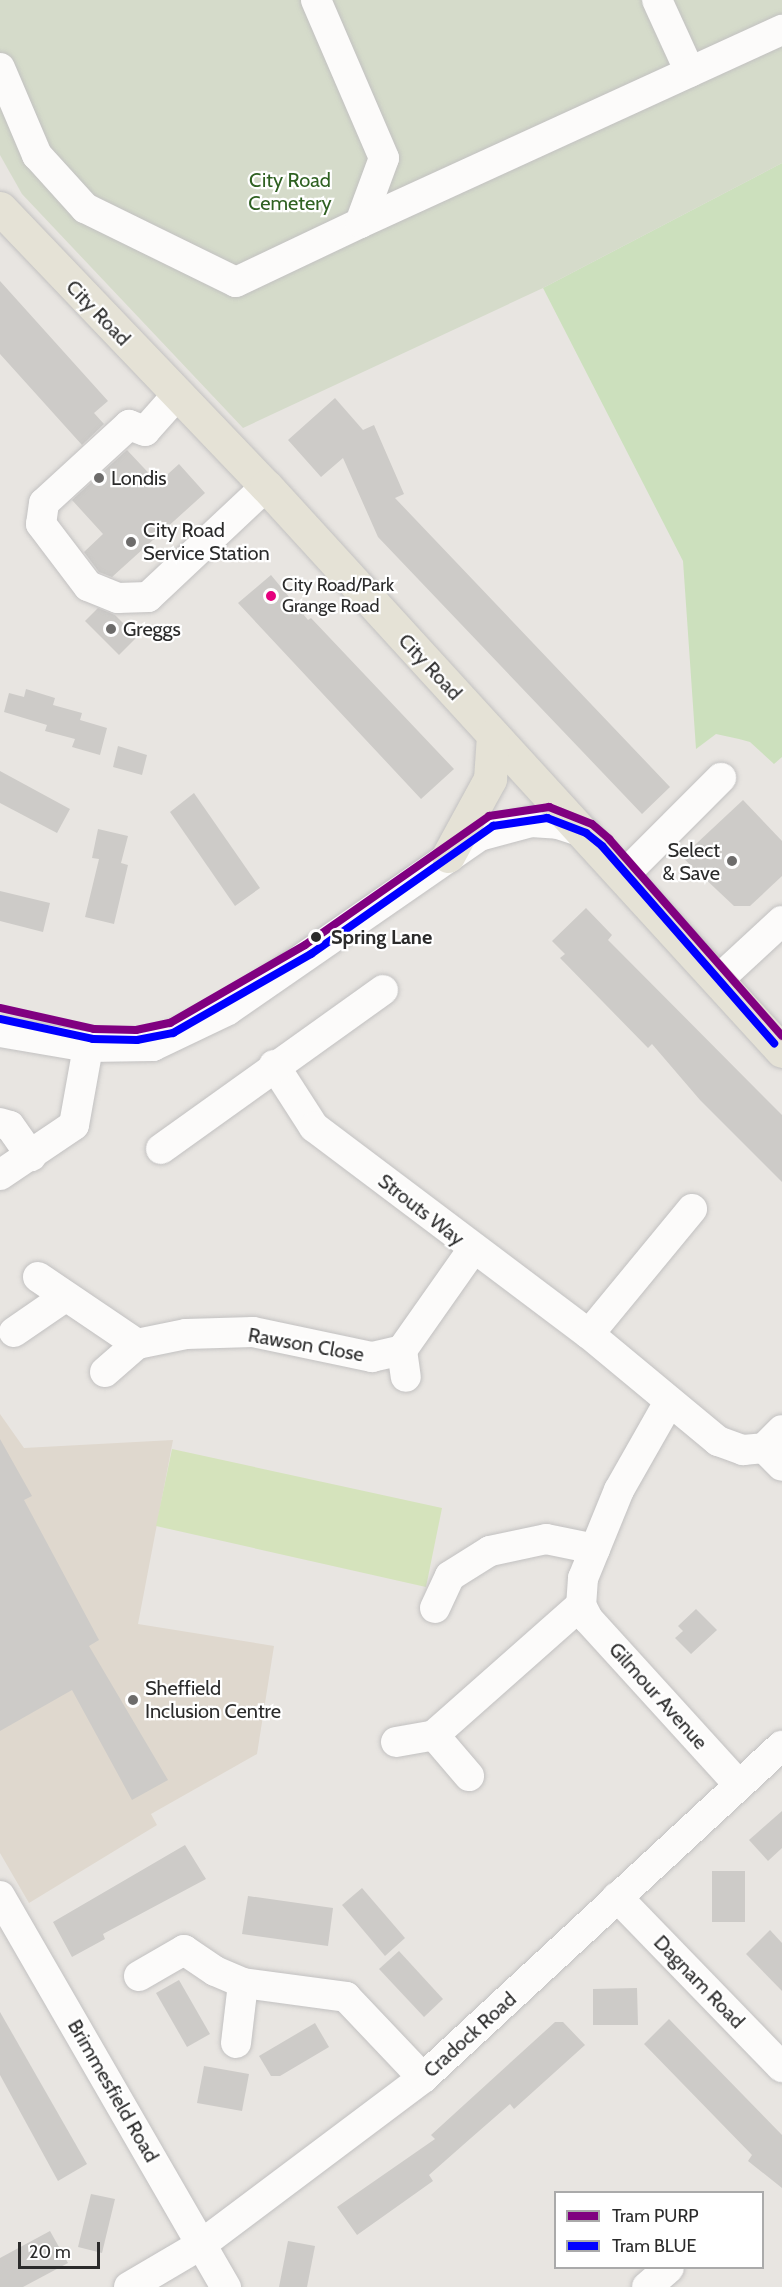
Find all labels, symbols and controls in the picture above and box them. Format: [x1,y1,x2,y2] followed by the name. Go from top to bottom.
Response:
[248,169,332,216] park label: City Road Cemetery
[61,275,135,351] street label: City Road
[111,466,167,490] place label: Londis
[92,471,106,485] marker: Londis
[143,518,270,565] place label: City Road Service Station
[124,535,138,549] marker: City Road Service Station
[282,575,394,618] place label: City Road/Park Grange Road
[265,590,277,602] marker: City Road/Park Grange Road
[123,617,181,641] place label: Greggs
[104,622,118,636] marker: Greggs
[393,629,467,705] street label: City Road
[662,838,720,885] place label: Select & Save
[725,854,739,868] marker: Select & Save
[331,925,432,949] place label: Spring Lane
[306,927,326,947] marker: Spring Lane
[373,1169,469,1251] street label: Strouts Way
[246,1323,366,1367] street label: Rawson Close
[604,1638,712,1754] street label: Gilmour Avenue
[145,1676,281,1723] place label: Sheffield Inclusion Centre
[126,1693,140,1707] marker: Sheffield Inclusion Centre
[649,1930,749,2034] street label: Dagnam Road
[419,1987,521,2083] street label: Cradock Road
[62,2015,164,2167] street label: Brimmesfield Road
[554,2191,764,2269] legend
[612,2205,699,2227] text: Tram PURP
[21,2230,104,2268] scale bar
[612,2235,697,2257] text: Tram BLUE
[29,2241,71,2263] text: 20 m

